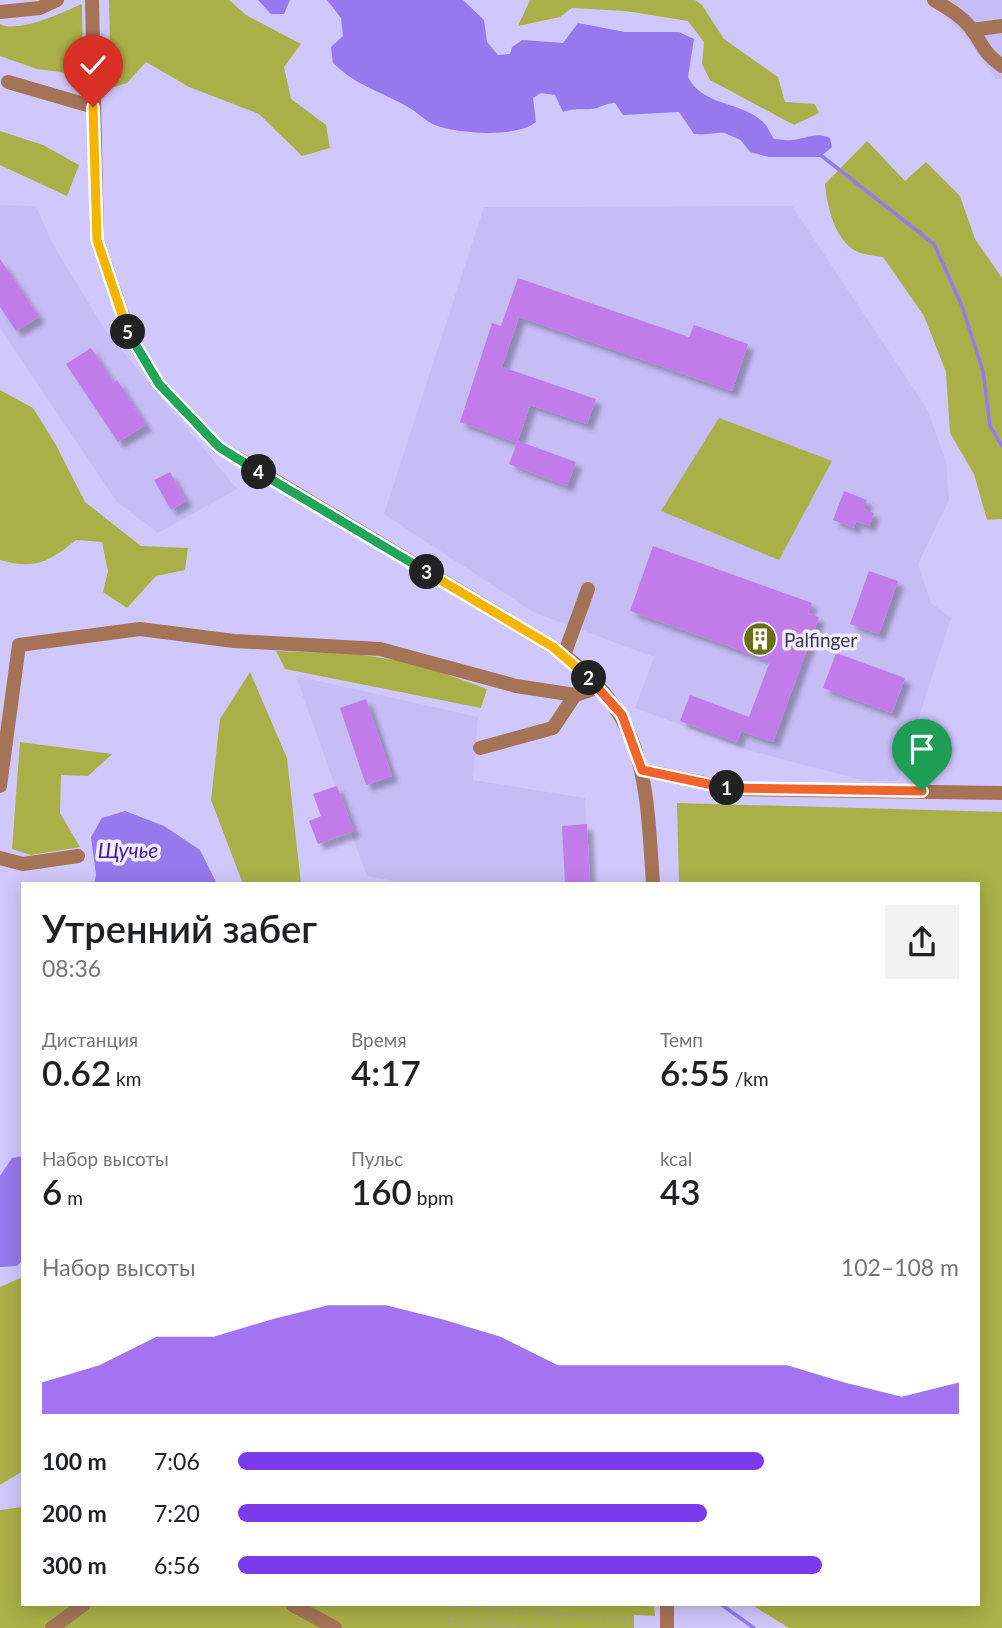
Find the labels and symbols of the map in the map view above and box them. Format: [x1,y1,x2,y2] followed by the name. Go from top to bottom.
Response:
[63,35,123,107] pin
[110,314,146,350] pin: 5
[242,454,276,490] pin: 4
[410,554,444,590] pin: 3
[741,620,779,658] building icon: Palfinger
[784,628,857,651] place label: Palfinger
[572,660,606,696] pin: 2
[892,719,952,791] pin
[710,770,744,806] pin: 1
[98,837,158,862] water label: Щучье

